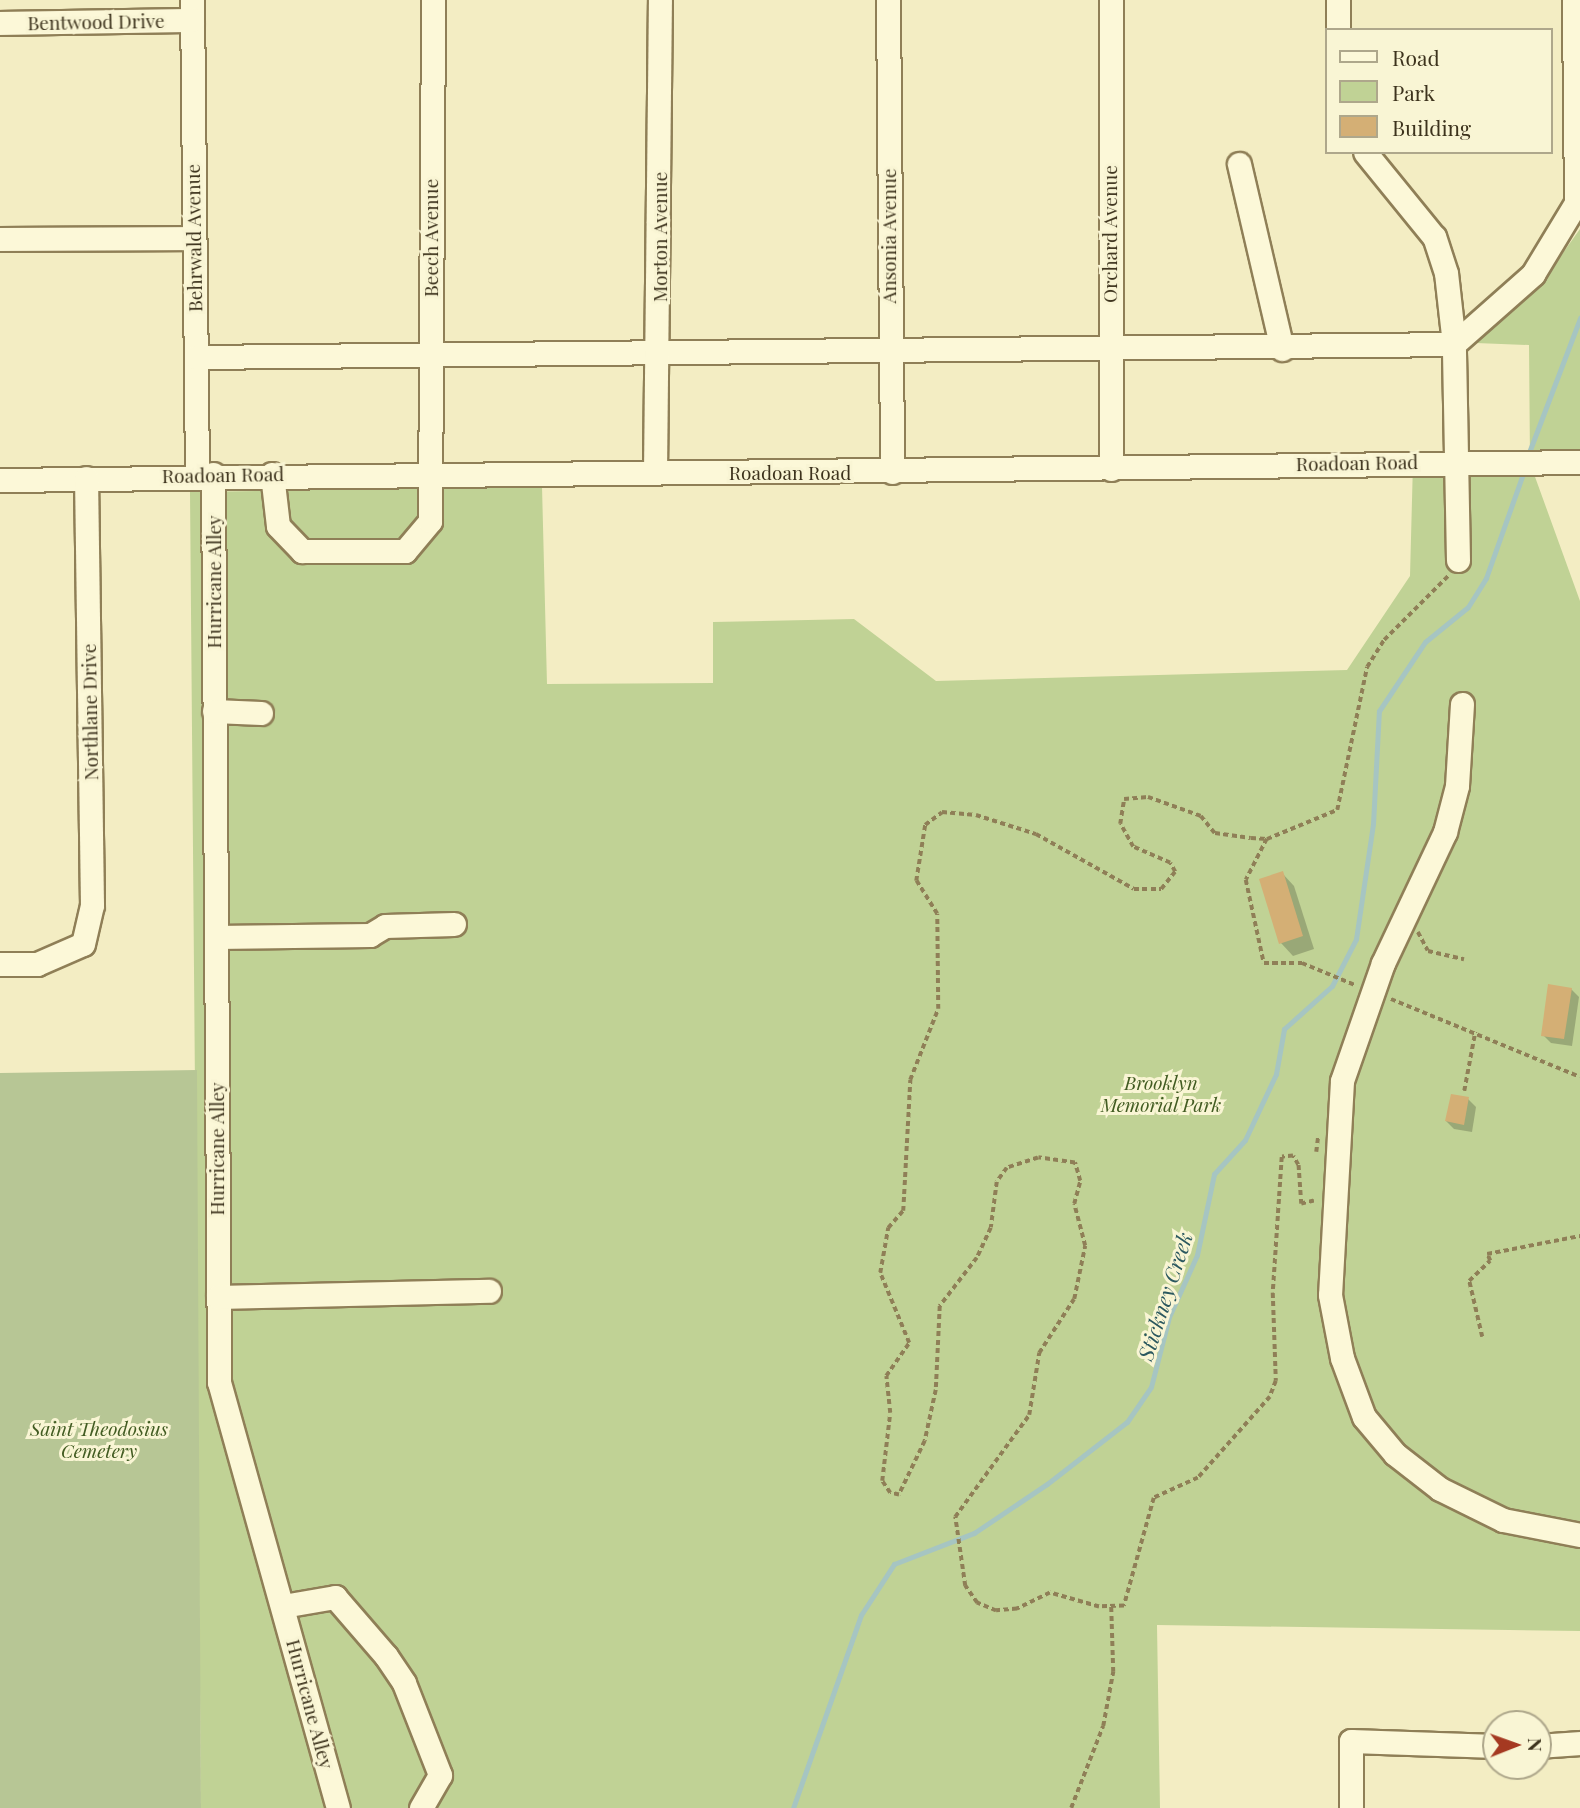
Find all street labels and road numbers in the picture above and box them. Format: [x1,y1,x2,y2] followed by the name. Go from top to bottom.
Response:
[27,9,165,35] street label: Bentwood Drive
[181,163,207,313] street label: Behrwald Avenue
[1099,165,1121,303] street label: Orchard Avenue
[878,168,900,304] street label: Ansonia Avenue
[649,172,671,302] street label: Morton Avenue
[420,179,442,297] street label: Beech Avenue
[1296,451,1418,475] street label: Roadoan Road
[729,462,851,484] street label: Roadoan Road
[162,463,284,487] street label: Roadoan Road
[203,515,225,649] street label: Hurricane Alley
[77,643,103,781] street label: Northlane Drive
[206,1082,228,1216] street label: Hurricane Alley
[282,1636,338,1772] street label: Hurricane Alley

